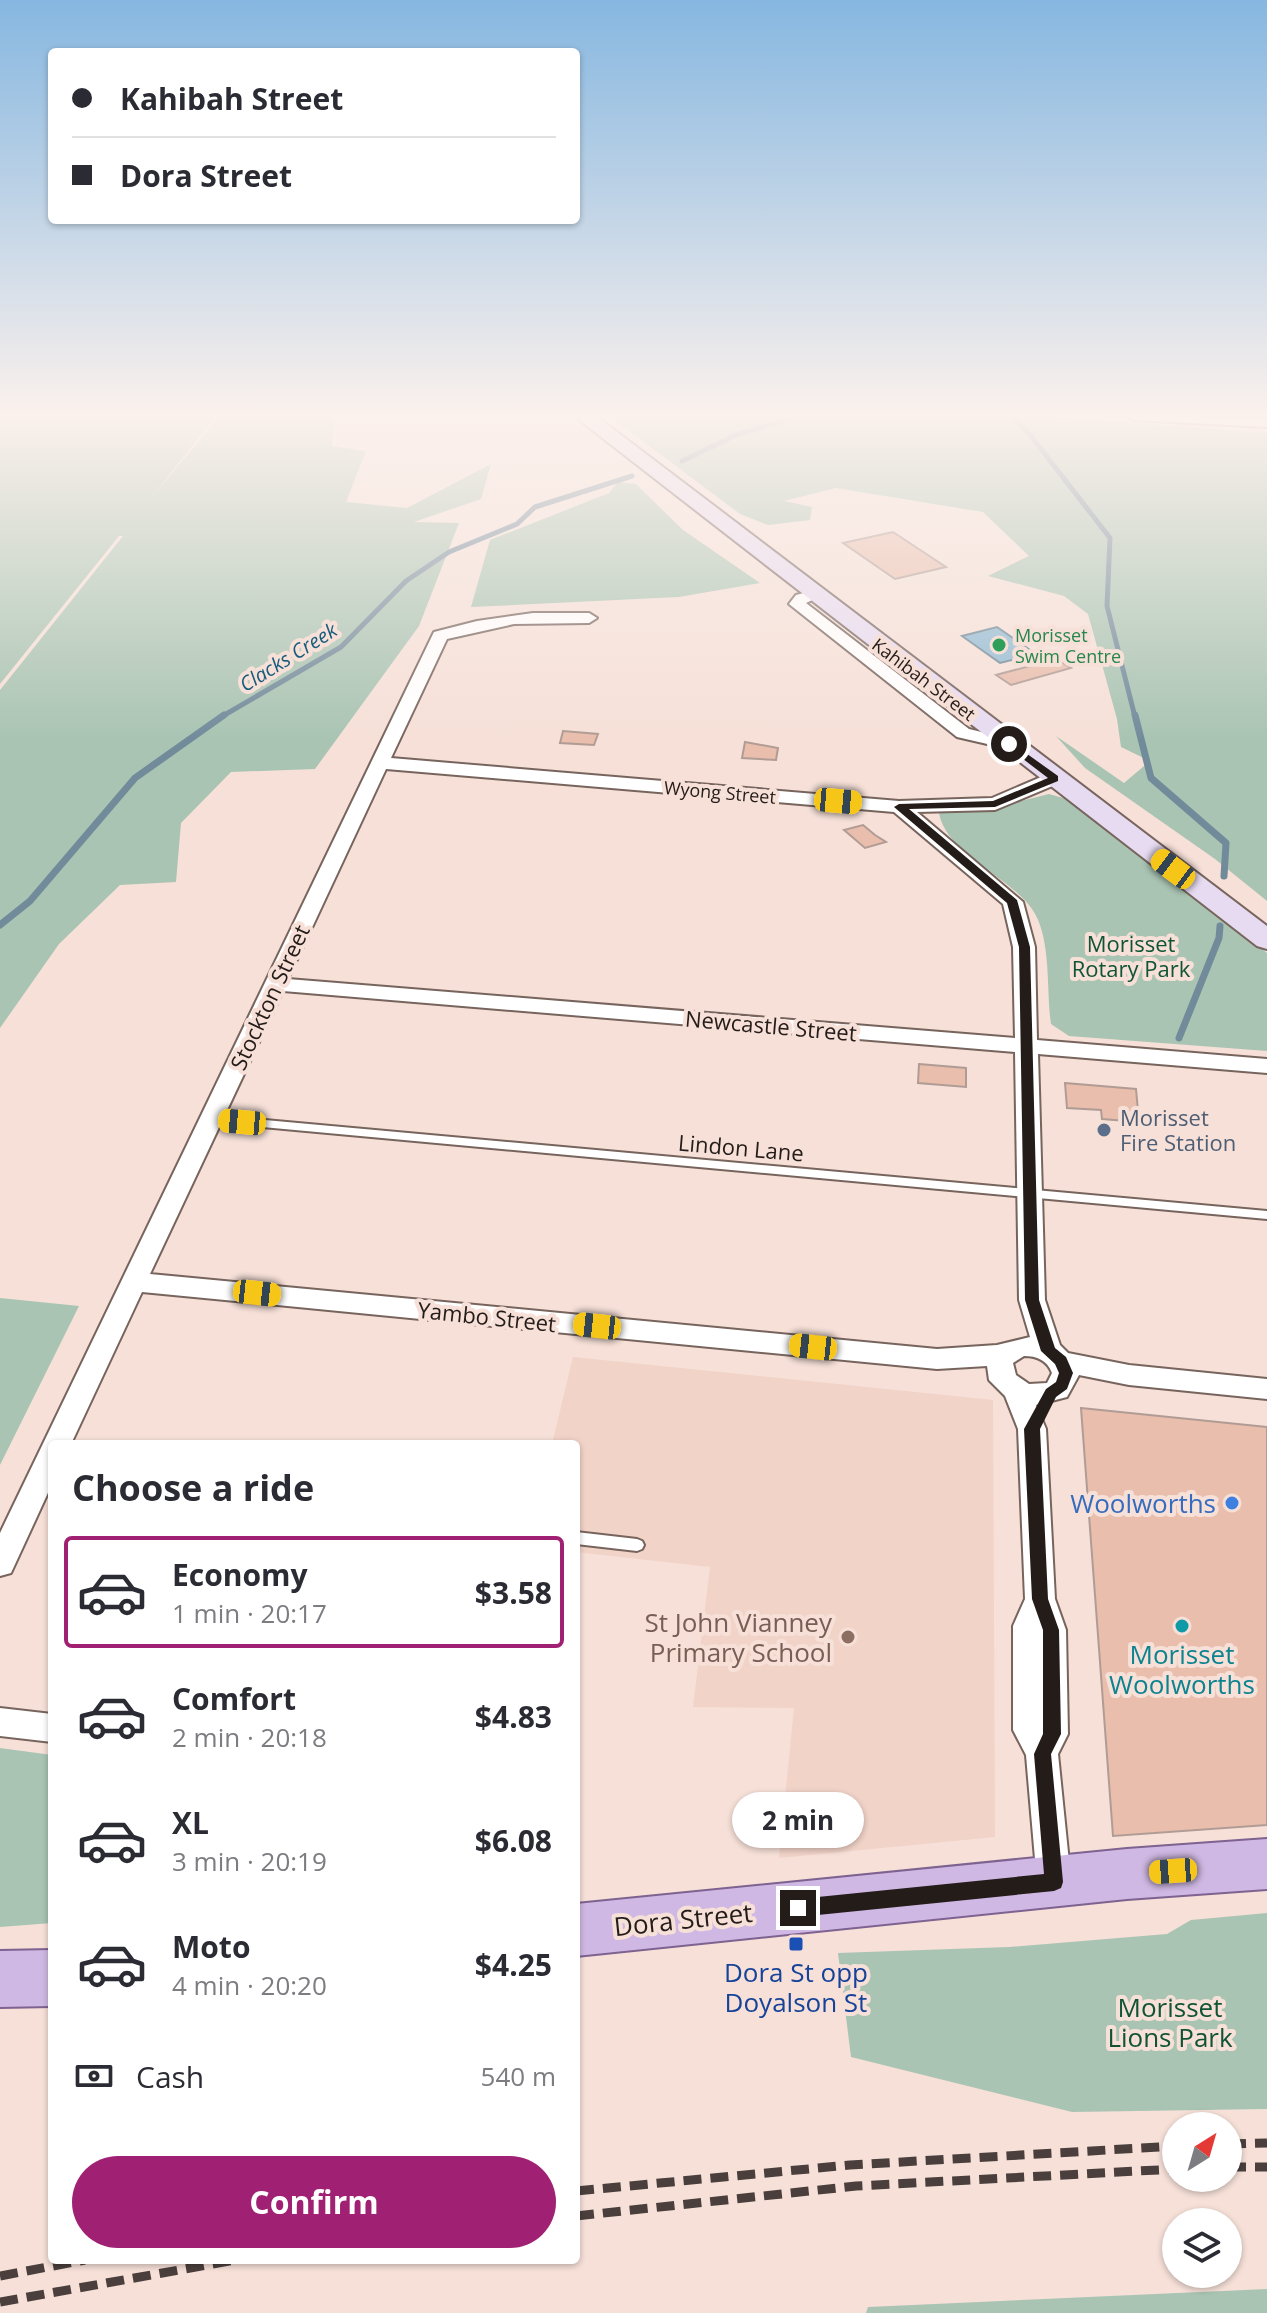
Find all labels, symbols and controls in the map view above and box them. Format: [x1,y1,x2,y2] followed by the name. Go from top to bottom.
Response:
[120,78,343,119] text: Kahibah Street
[120,155,292,196] text: Dora Street
[234,616,343,698] water label: Clacks Creek
[1015,623,1121,668] place label: Morisset Swim Centre
[867,632,981,726] street label: Kahibah Street
[990,636,1008,654] marker: Morisset Swim Centre
[991,726,1027,762] route start
[663,775,777,809] street label: Wyong Street
[813,787,863,815] car
[1147,845,1199,893] car
[222,919,316,1074] street label: Stockton Street
[1072,928,1191,983] park label: Morisset Rotary Park
[684,1003,858,1047] street label: Newcastle Street
[1120,1102,1236,1157] place label: Morisset Fire Station
[217,1108,267,1136] car
[1095,1121,1113,1139] marker: Morisset Fire Station
[677,1127,805,1167] street label: Lindon Lane
[232,1279,282,1307] car
[416,1294,558,1338] street label: Yambo Street
[572,1312,622,1340] car
[788,1333,838,1361] car
[72,1463,314,1512] text: Choose a ride
[1070,1485,1216,1521] place label: Woolworths
[1223,1494,1241,1512] marker: Woolworths
[172,1554,308,1595] text: Economy
[76,1556,148,1628] icon: car
[475,1572,552,1613] text: $3.58
[172,1595,327,1631] text: 1 min · 20:17
[644,1604,833,1670] place label: St John Vianney Primary School
[1173,1617,1191,1635] marker: Morisset Woolworths
[839,1628,857,1646] marker: St John Vianney Primary School
[1109,1636,1255,1702] place label: Morisset Woolworths
[172,1678,296,1719] text: Comfort
[76,1680,148,1752] icon: car
[475,1696,552,1737] text: $4.83
[172,1719,327,1755] text: 2 min · 20:18
[732,1792,864,1848] callout: 2 min
[172,1802,209,1843] text: XL
[762,1802,834,1838] text: 2 min
[76,1804,148,1876] icon: car
[475,1820,552,1861] text: $6.08
[172,1843,327,1879] text: 3 min · 20:19
[1148,1857,1198,1885] car
[780,1890,816,1926] route end
[612,1894,754,1944] street label: Dora Street
[172,1926,250,1967] text: Moto
[76,1928,148,2000] icon: car
[787,1935,805,1953] marker: Dora St opp Doyalson St
[475,1944,552,1985] text: $4.25
[724,1954,868,2020] place label: Dora St opp Doyalson St
[172,1967,327,2003] text: 4 min · 20:20
[1107,1989,1233,2055] park label: Morisset Lions Park
[72,2054,116,2098] icon: cash
[136,2056,204,2097] text: Cash
[481,2058,556,2094] text: 540 m
[1162,2112,1242,2192] north arrow
[1162,2112,1242,2288] map controls
[72,2156,556,2248] button: Confirm
[1162,2208,1242,2288] button: layers

